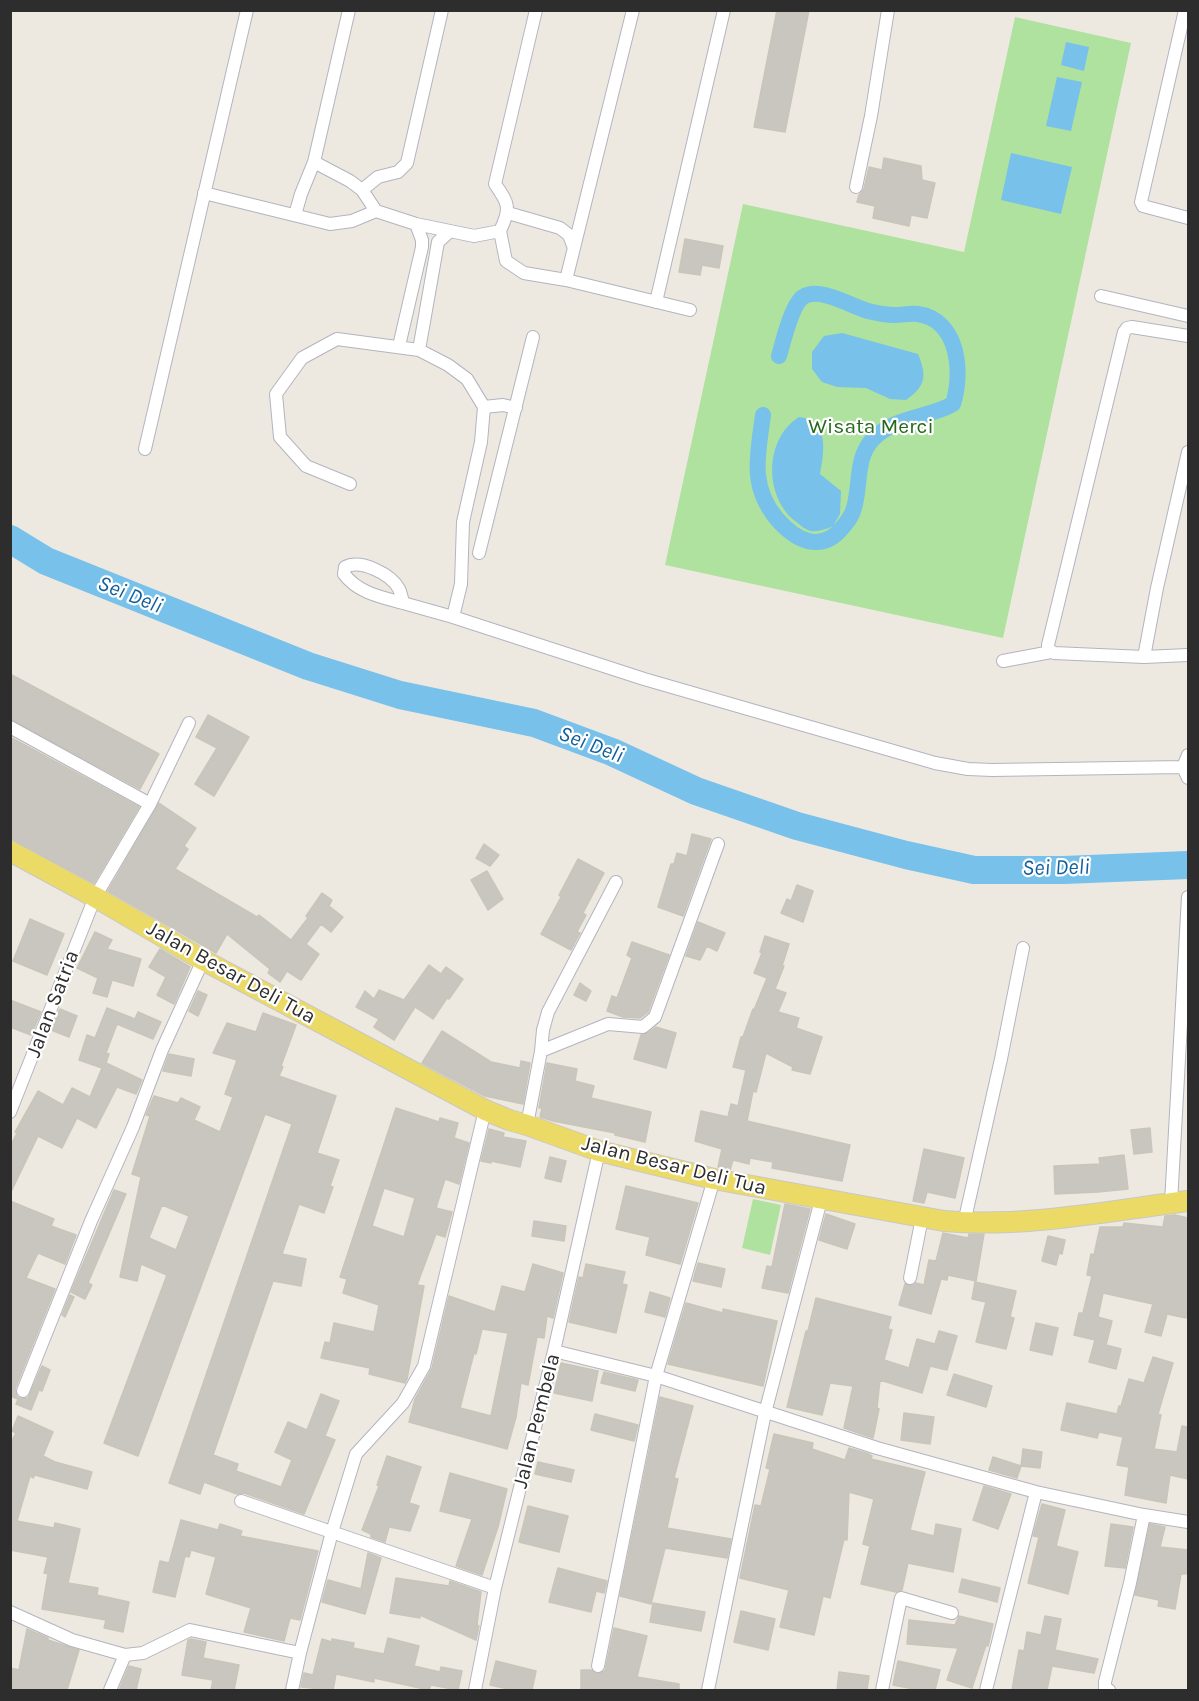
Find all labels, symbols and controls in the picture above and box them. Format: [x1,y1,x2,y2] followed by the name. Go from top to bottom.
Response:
[808,414,934,440] park label: Wisata Merci
[94,570,166,620] water label: Sei Deli
[555,721,627,769] water label: Sei Deli
[1022,854,1090,882] water label: Sei Deli
[142,916,320,1030] street label: Jalan Besar Deli Tua
[21,947,85,1061] street label: Jalan Satria
[579,1131,769,1201] street label: Jalan Besar Deli Tua
[508,1351,566,1491] street label: Jalan Pembela

